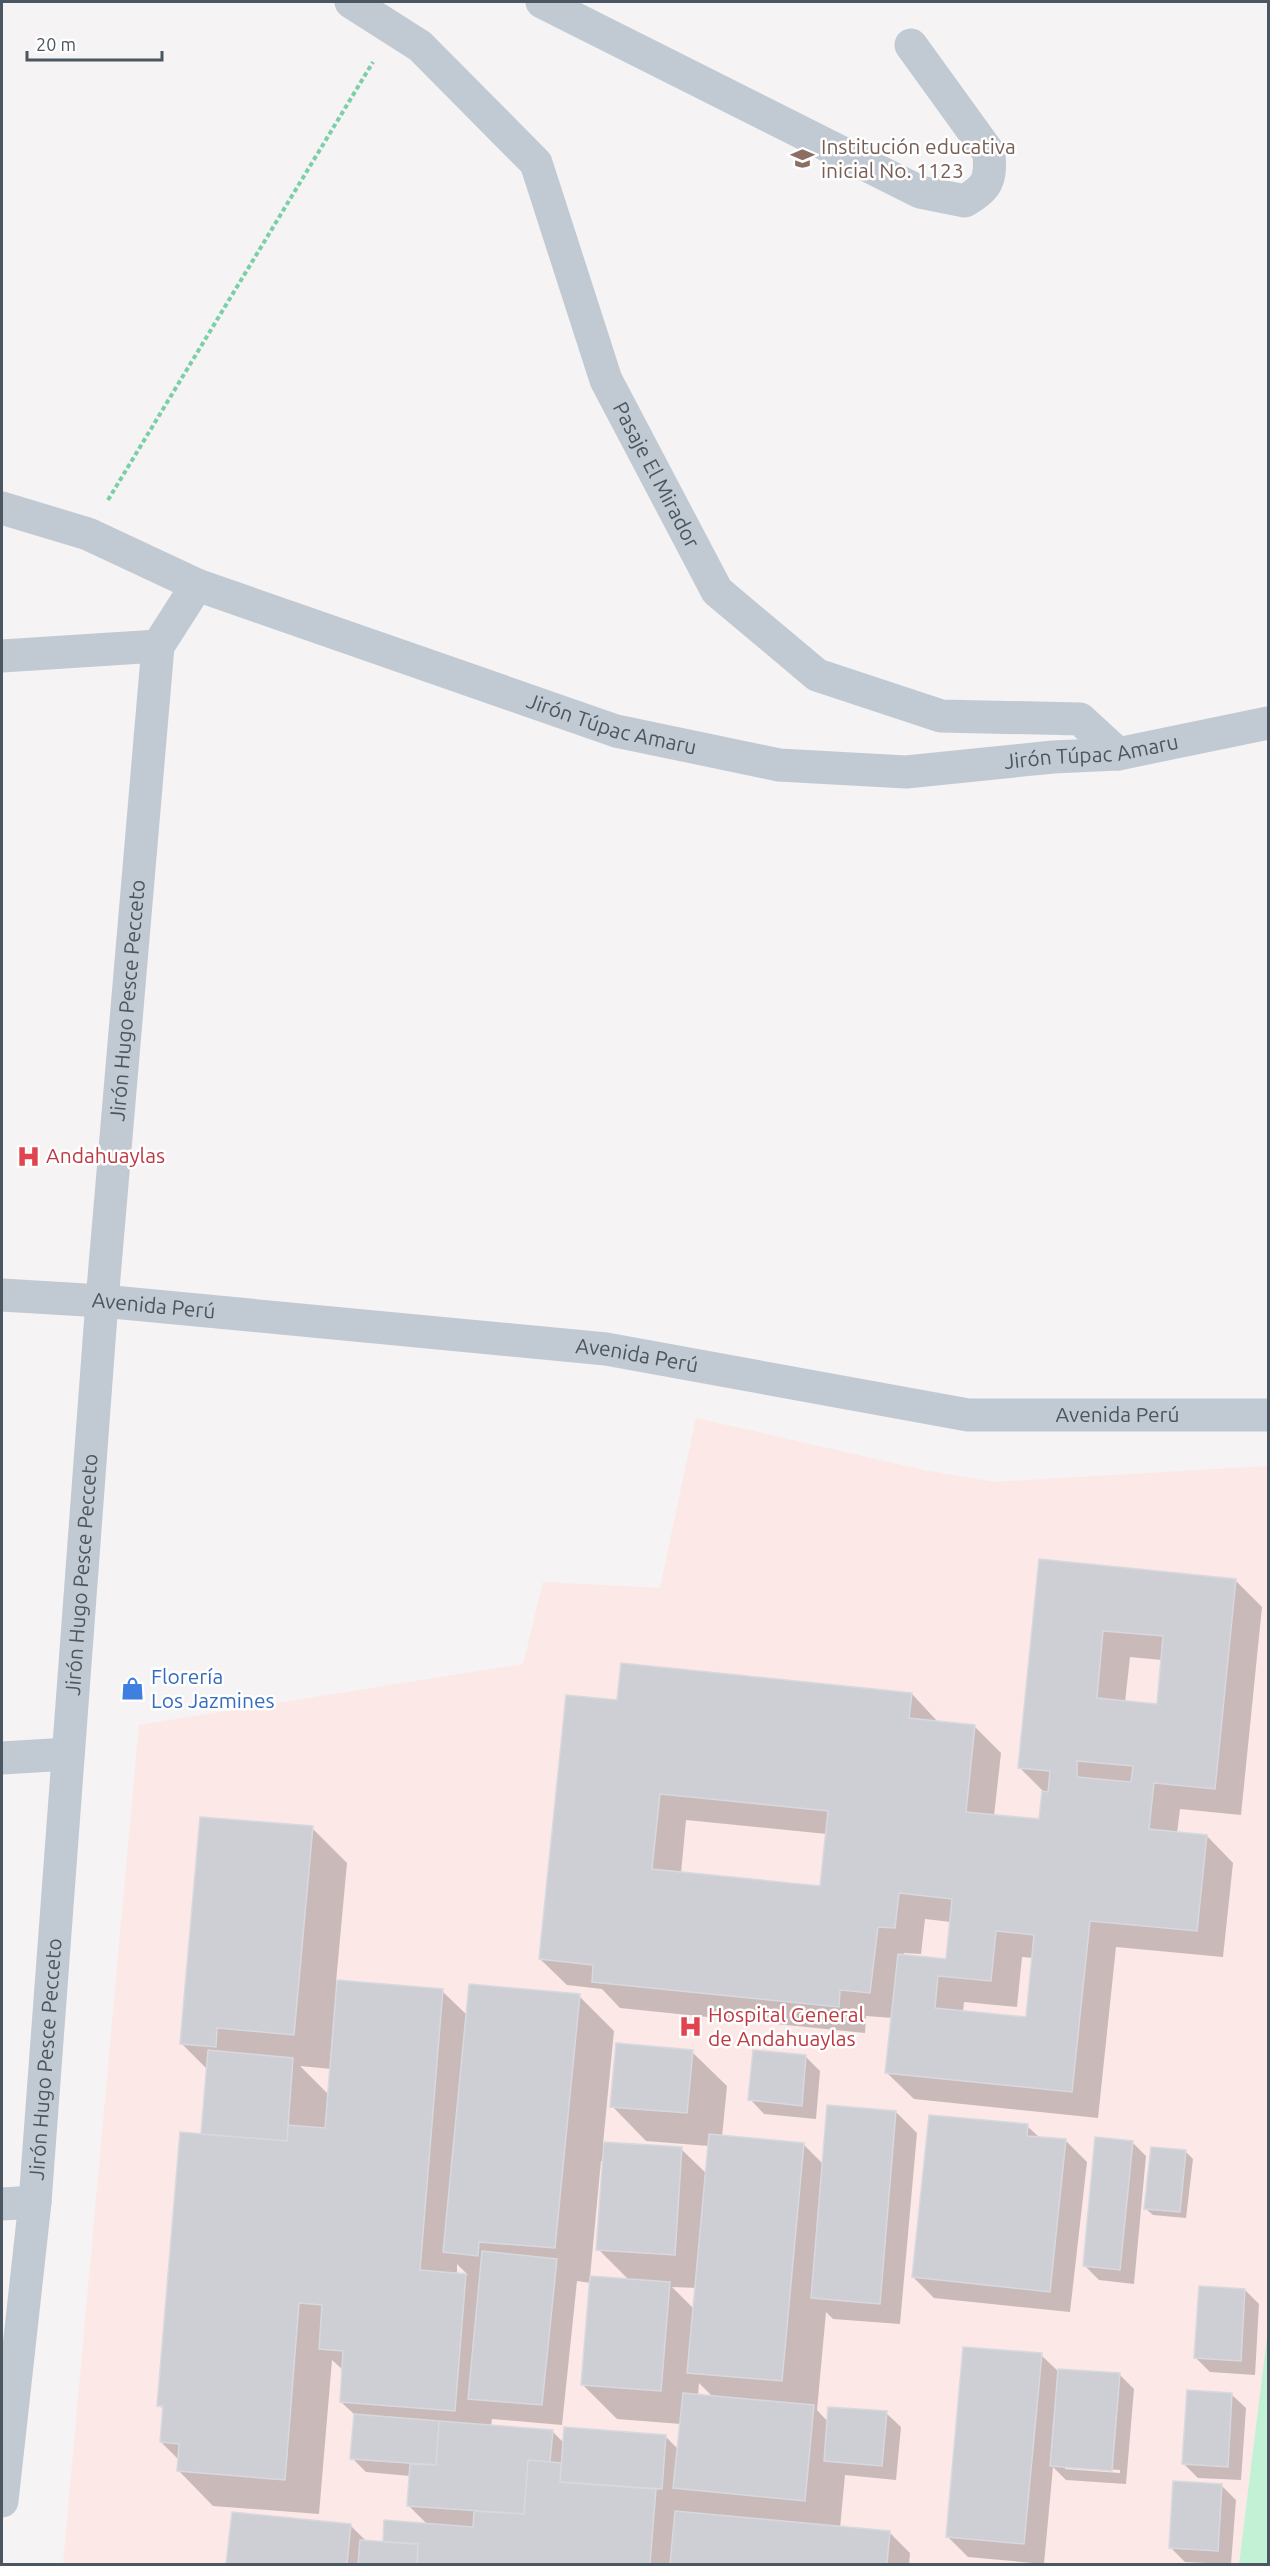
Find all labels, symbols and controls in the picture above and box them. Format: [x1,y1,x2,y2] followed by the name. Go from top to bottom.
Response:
[27,24,162,62] scale bar
[36,34,76,54] text: 20 m
[821,134,1016,182] place label: Institución educativa inicial No. 1123
[790,146,816,172] school or university icon: Institución educativa inicial No. 1123
[609,398,705,552] street label: Pasaje El Mirador
[524,688,699,759] street label: Jirón Túpac Amaru
[1003,729,1180,773] street label: Jirón Túpac Amaru
[104,878,149,1122] street label: Jirón Hugo Pesce Pecceto
[15,1143,41,1169] hospital icon: Andahuaylas
[46,1143,165,1167] place label: Andahuaylas
[91,1287,217,1323] street label: Avenida Perú
[575,1333,700,1377] street label: Avenida Perú
[1056,1402,1180,1426] street label: Avenida Perú
[60,1453,102,1696] street label: Jirón Hugo Pesce Pecceto
[151,1664,275,1712] place label: Florería Los Jazmines
[120,1676,146,1702] shop icon: Florería Los Jazmines
[24,1937,66,2181] street label: Jirón Hugo Pesce Pecceto
[708,2002,864,2050] place label: Hospital General de Andahuaylas
[677,2014,703,2040] hospital icon: Hospital General de Andahuaylas

